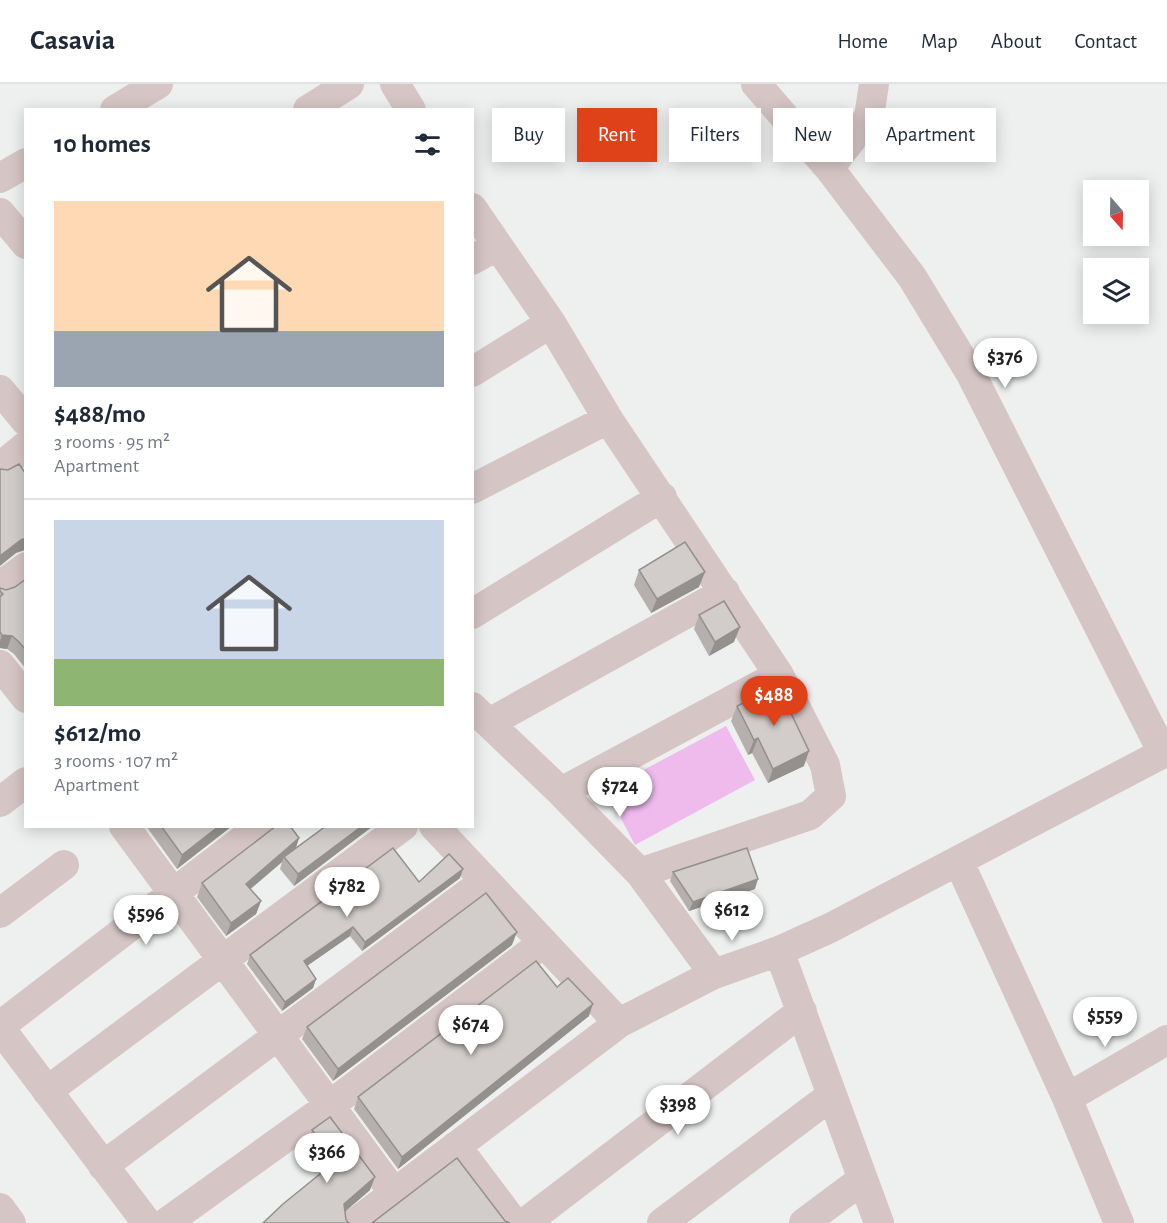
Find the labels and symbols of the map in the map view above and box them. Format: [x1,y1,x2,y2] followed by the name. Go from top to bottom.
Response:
[1083,180,1149,246] north arrow
[969,338,1041,389] pin: $376
[738,676,810,727] pin: $488
[584,767,656,818] pin: $724
[311,867,383,918] pin: $782
[696,891,768,942] pin: $612
[110,895,182,946] pin: $596
[1069,997,1141,1048] pin: $559
[435,1005,507,1056] pin: $674
[642,1085,714,1136] pin: $398
[291,1133,363,1184] pin: $366

